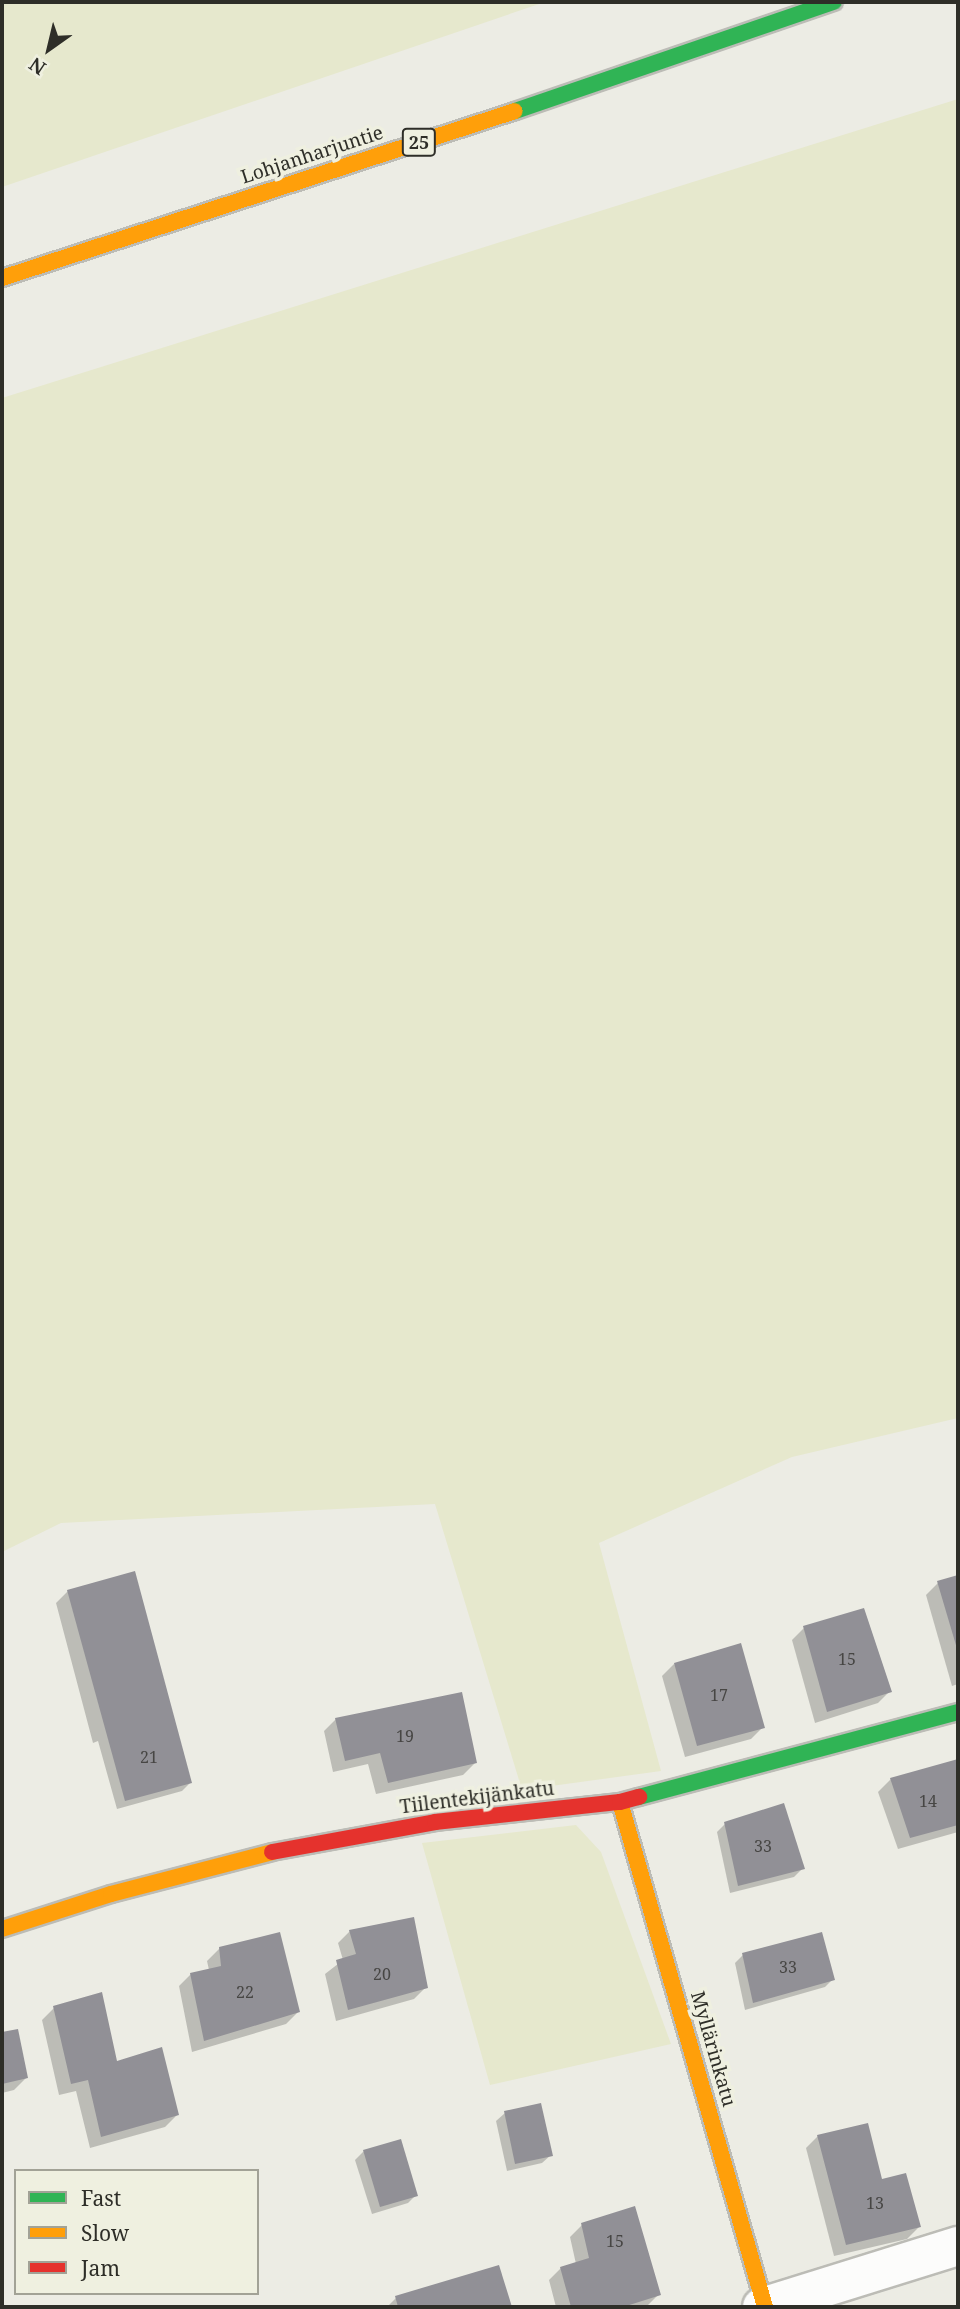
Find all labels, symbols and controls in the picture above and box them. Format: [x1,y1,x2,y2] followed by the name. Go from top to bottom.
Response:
[14,14,84,84] north arrow
[24,51,51,81] text: N
[238,121,386,189] street label: Lohjanharjuntie
[402,127,436,156] road number: 25
[838,1649,856,1669] house number: 15
[710,1685,728,1705] house number: 17
[396,1726,414,1746] house number: 19
[140,1747,158,1767] house number: 21
[398,1777,556,1819] street label: Tiilentekijänkatu
[919,1791,937,1811] house number: 14
[754,1836,772,1856] house number: 33
[779,1957,797,1977] house number: 33
[373,1964,391,1984] house number: 20
[236,1982,254,2002] house number: 22
[686,1989,740,2109] street label: Myllärinkatu
[14,2169,259,2295] legend
[81,2184,121,2212] text: Fast
[866,2193,884,2213] house number: 13
[81,2219,129,2247] text: Slow
[606,2231,624,2251] house number: 15
[81,2254,120,2282] text: Jam

